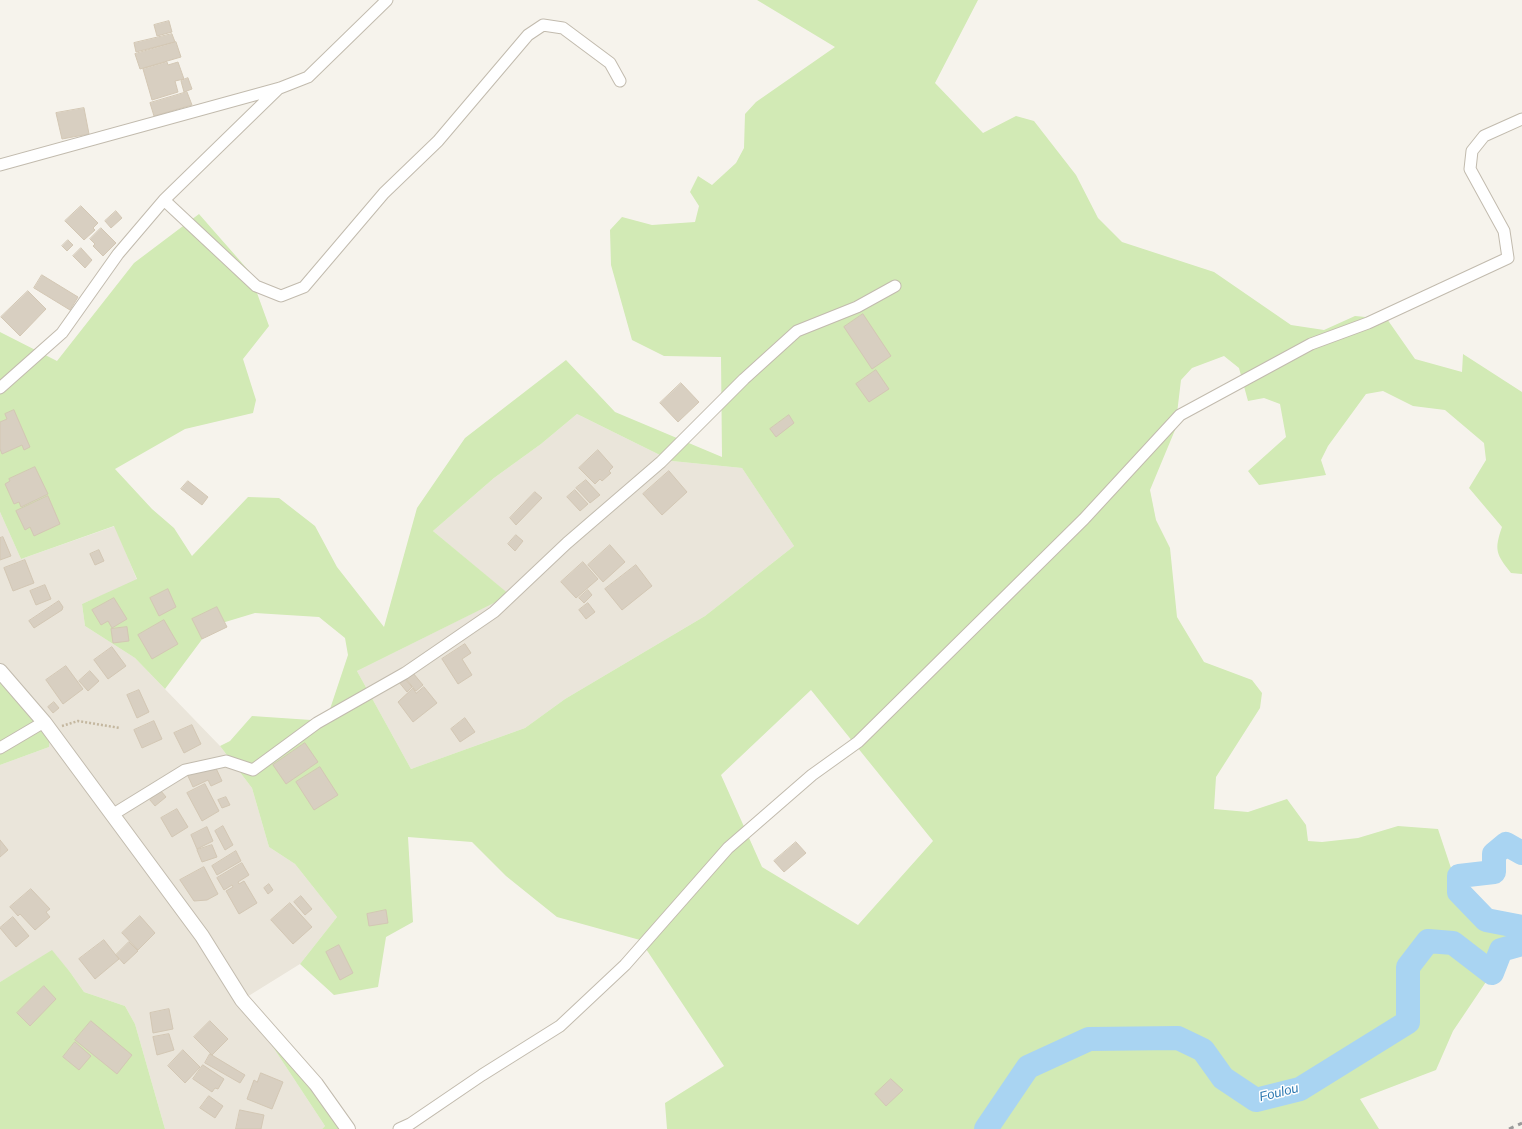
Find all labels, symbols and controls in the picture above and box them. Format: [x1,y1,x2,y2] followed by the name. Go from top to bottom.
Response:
[1258,1081,1300,1105] water label: Foulou

